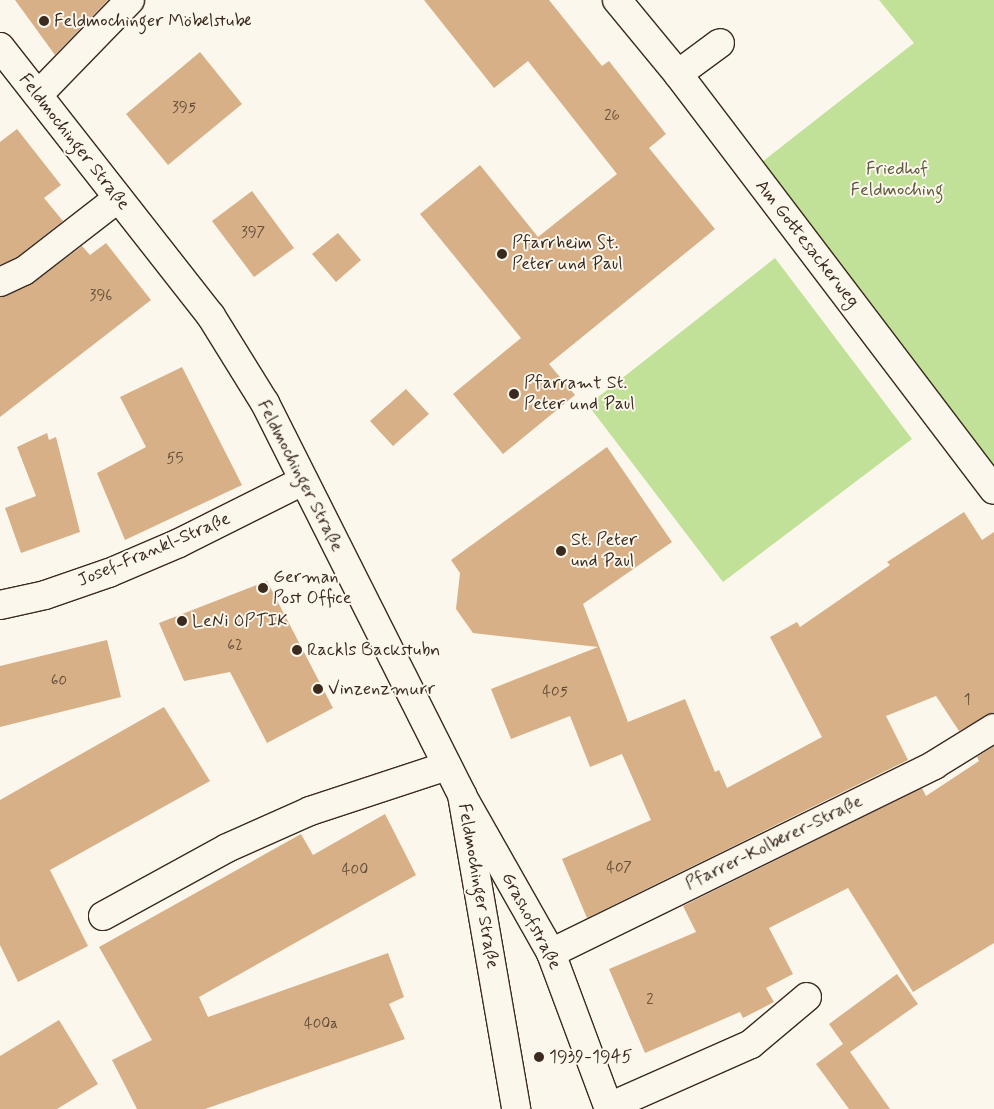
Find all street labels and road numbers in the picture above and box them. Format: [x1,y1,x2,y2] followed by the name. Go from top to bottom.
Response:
[14,69,134,215] street label: Feldmochinger Straße
[750,176,864,312] street label: Am Gottesackerweg
[252,397,348,555] street label: Feldmochinger Straße
[75,508,233,592] street label: Josef-Frankl-Straße
[682,791,866,895] street label: Pfarrer-Kolberer-Straße
[453,802,503,970] street label: Feldmochinger Straße
[496,869,566,973] street label: Grashofstraße

